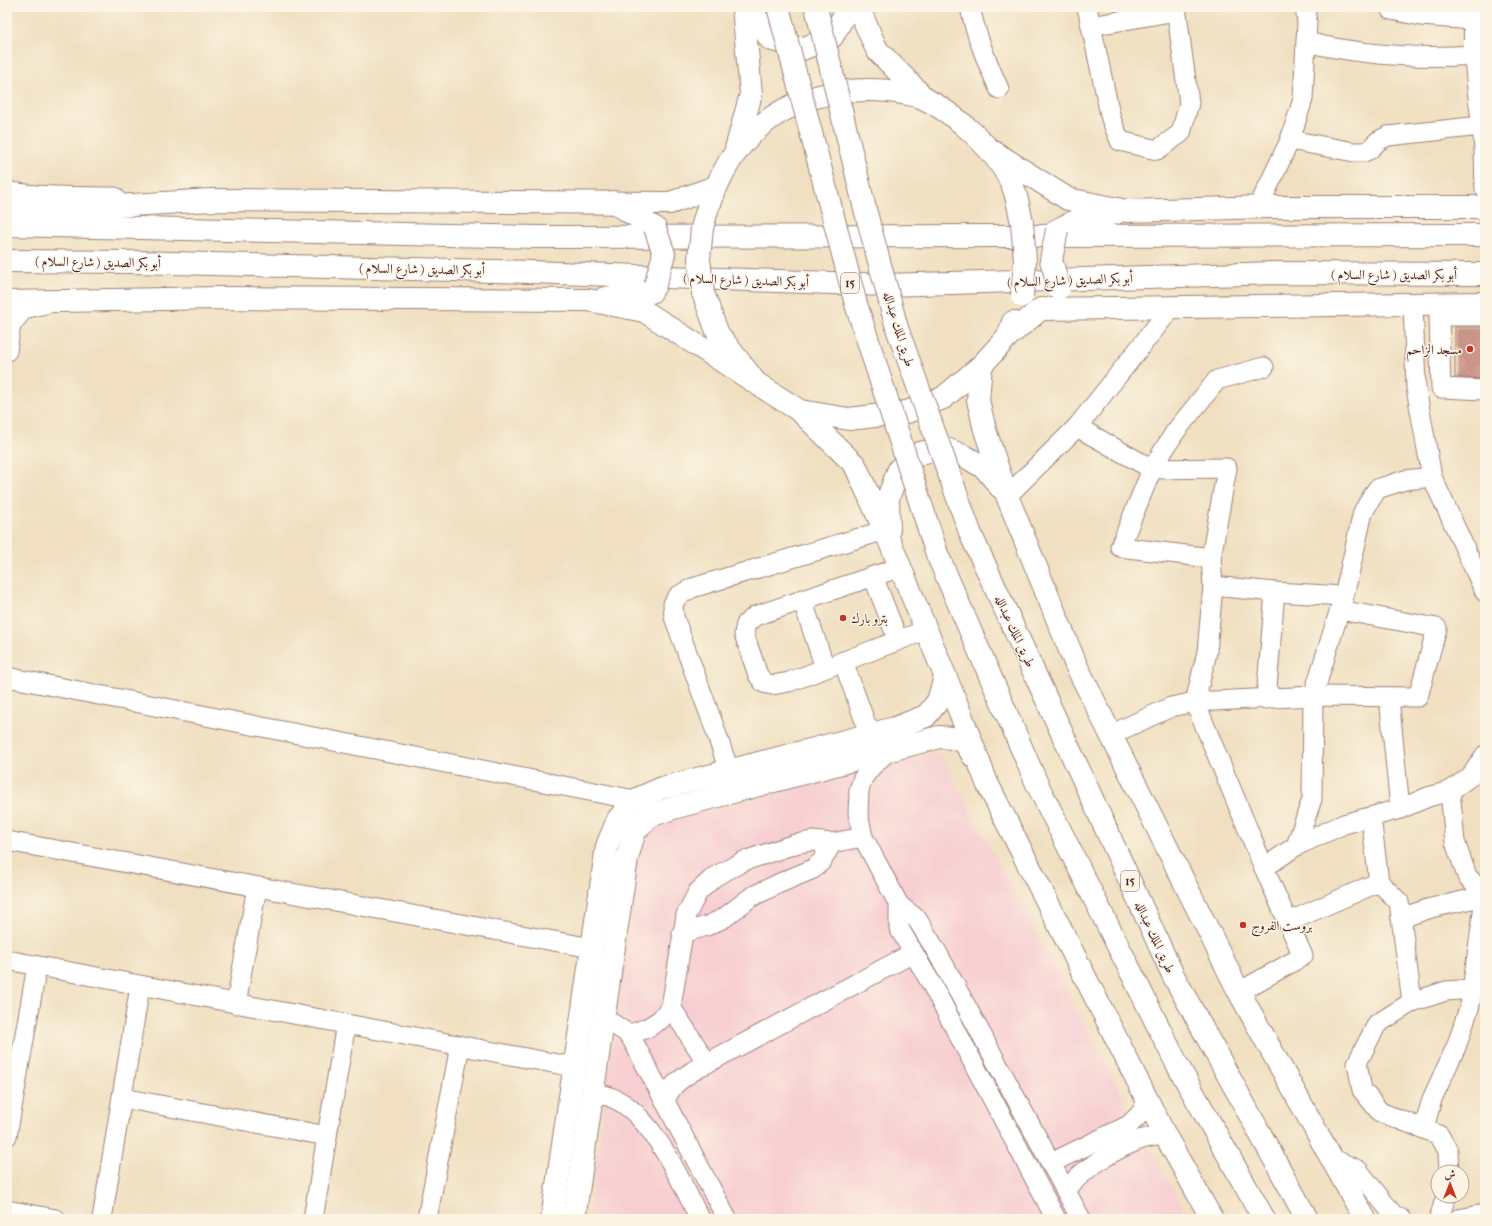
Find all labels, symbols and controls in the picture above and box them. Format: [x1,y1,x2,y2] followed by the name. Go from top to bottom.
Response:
[35,252,161,275] street label: ( شارع السلام ) أبو بكر الصديق
[359,259,485,282] street label: ( شارع السلام ) أبو بكر الصديق
[1331,266,1457,286] street label: ( شارع السلام ) أبو بكر الصديق
[683,269,809,294] street label: ( شارع السلام ) أبو بكر الصديق
[1007,269,1133,294] street label: ( شارع السلام ) أبو بكر الصديق
[841,273,859,293] road number: 15
[879,290,918,369] street label: طريق الملك عبدالله
[1406,342,1462,362] place label: مسجد الزاحم
[1465,344,1475,354] marker: مسجد الزاحم
[991,593,1038,670] street label: طريق الملك عبدالله
[851,611,888,627] place label: بترو بارك
[838,613,848,623] marker: بترو بارك
[1121,871,1139,891] road number: 15
[1131,899,1178,976] street label: طريق الملك عبدالله
[1251,918,1313,937] place label: بروست الفروج
[1238,920,1248,930] marker: بروست الفروج
[1430,1164,1470,1204] north arrow
[1445,1168,1456,1181] text: ش

